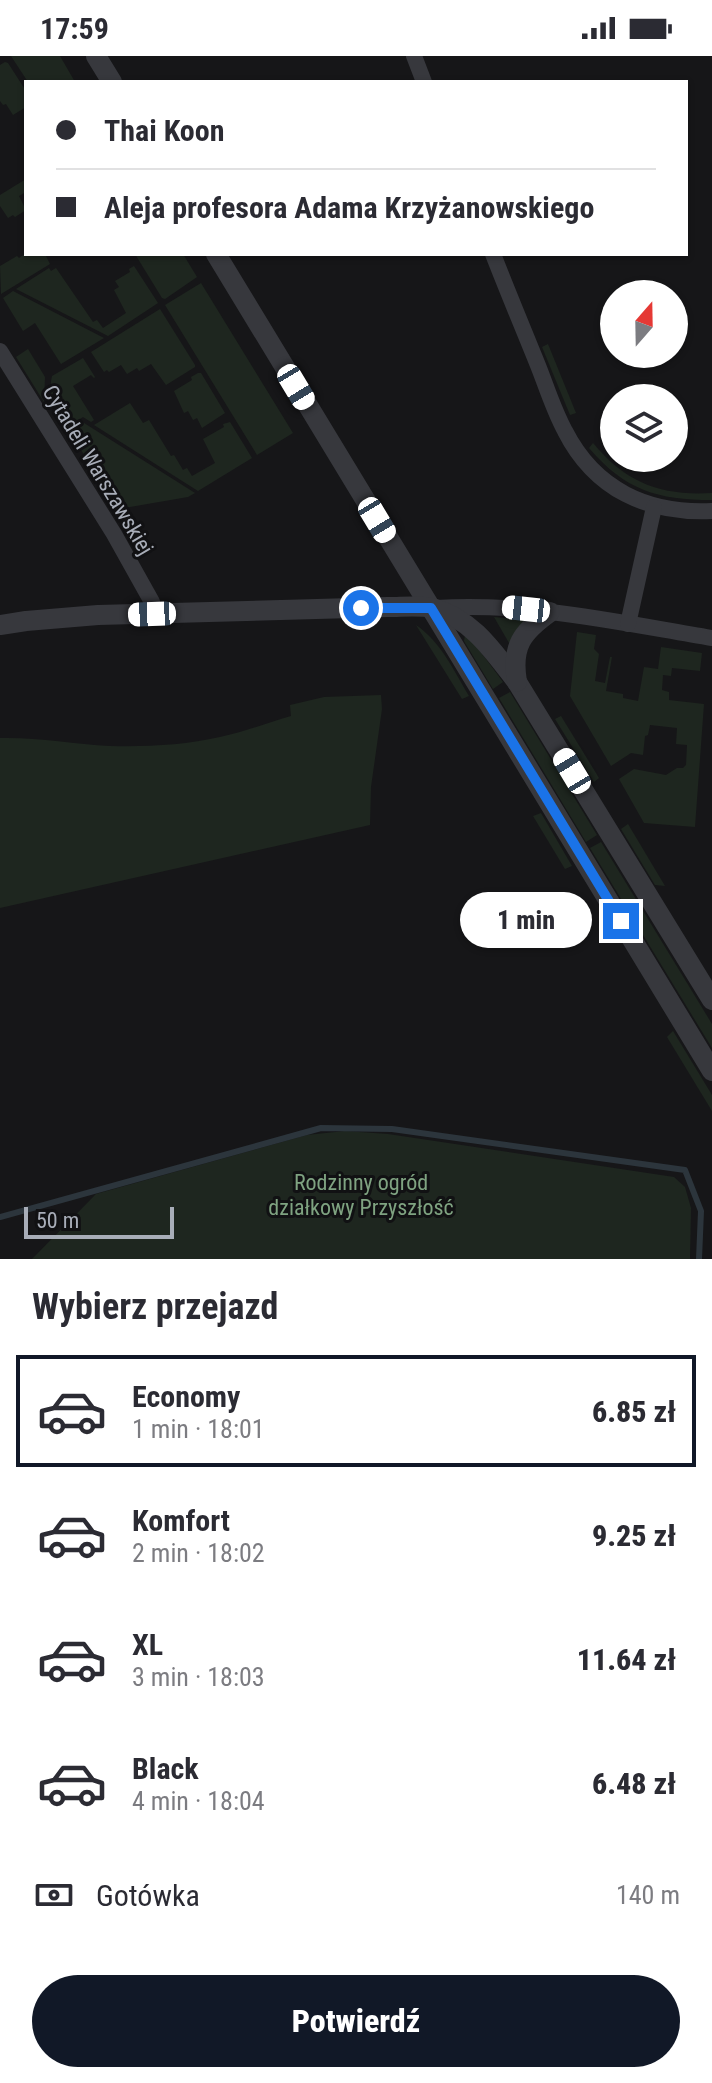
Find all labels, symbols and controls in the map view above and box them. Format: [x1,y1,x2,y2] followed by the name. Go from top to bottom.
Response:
[40,11,109,46] text: 17:59
[104,113,224,148] text: Thai Koon
[104,190,594,225] text: Aleja profesora Adama Krzyżanowskiego
[600,280,688,368] north arrow
[600,280,688,472] map controls
[273,360,319,414] car
[37,381,159,559] street label: Cytadeli Warszawskiej
[600,384,688,472] button: layers
[354,493,400,547] car
[343,590,379,626] route start
[501,595,551,623] car
[128,601,176,627] car
[549,744,595,798] car
[461,893,593,949] callout: 1 min
[603,903,639,939] route end
[497,905,555,935] text: 1 min
[268,1170,454,1220] park label: Rodzinny ogród działkowy Przyszłość
[24,1203,174,1239] scale bar
[36,1208,79,1233] text: 50 m
[32,1286,278,1328] text: Wybierz przejazd
[36,1375,108,1447] icon: car
[132,1379,240,1414] text: Economy
[592,1394,676,1429] text: 6.85 zł
[132,1414,265,1444] text: 1 min · 18:01
[36,1499,108,1571] icon: car
[132,1503,230,1538] text: Komfort
[592,1518,676,1553] text: 9.25 zł
[132,1538,265,1568] text: 2 min · 18:02
[36,1623,108,1695] icon: car
[132,1627,163,1662] text: XL
[577,1642,676,1677] text: 11.64 zł
[132,1662,265,1692] text: 3 min · 18:03
[36,1747,108,1819] icon: car
[132,1751,199,1786] text: Black
[592,1766,676,1801] text: 6.48 zł
[132,1786,265,1816] text: 4 min · 18:04
[32,1873,76,1917] icon: cash
[96,1878,200,1913] text: Gotówka
[616,1880,680,1910] text: 140 m
[32,1975,680,2067] button: Potwierdź

